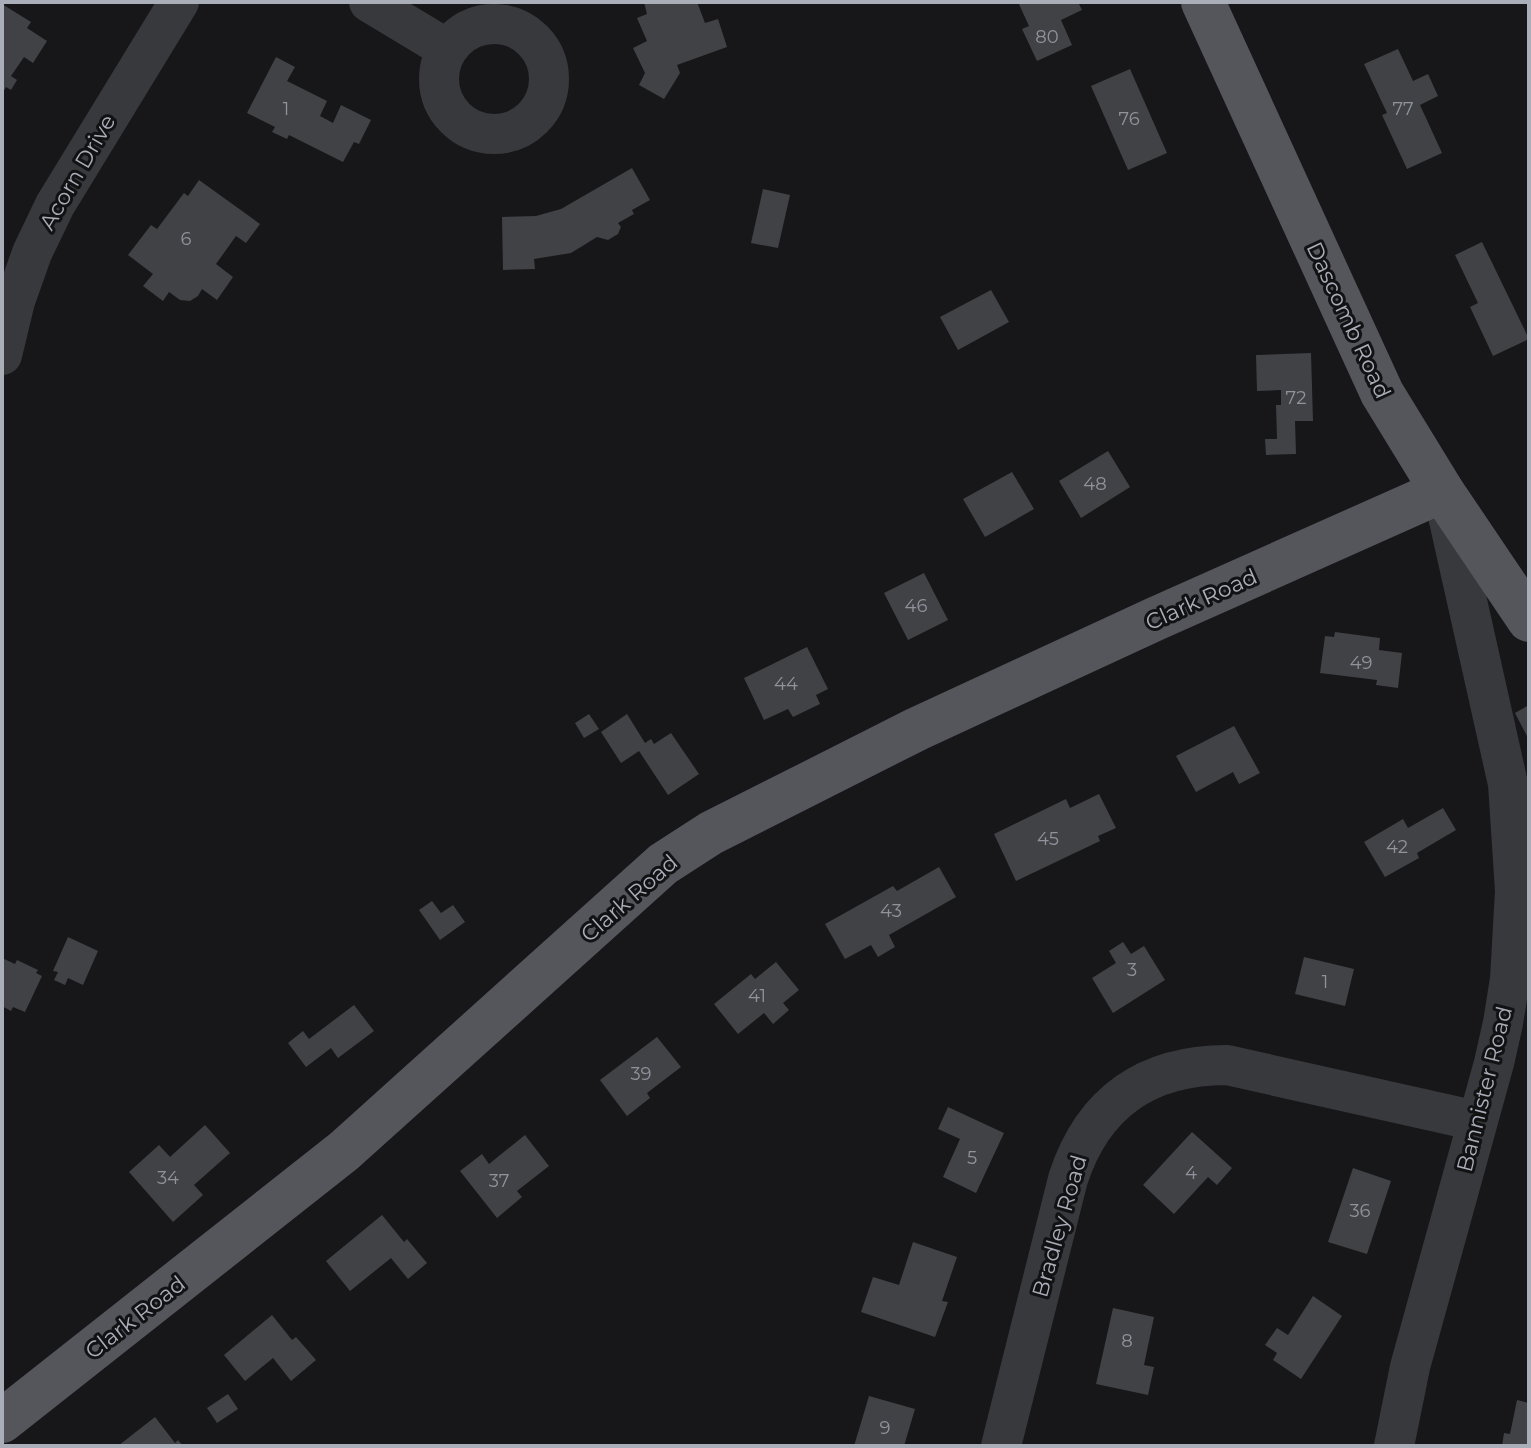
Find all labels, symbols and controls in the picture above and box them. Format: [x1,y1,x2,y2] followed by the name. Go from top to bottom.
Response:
[1035,26,1059,48] house number: 80
[283,98,289,120] house number: 1
[1392,98,1414,120] house number: 77
[1118,108,1140,130] house number: 76
[34,110,121,235] street label: Acorn Drive
[181,228,192,250] house number: 6
[1301,238,1397,403] street label: Dascomb Road
[1286,387,1306,409] house number: 72
[1083,473,1107,495] house number: 48
[1141,563,1261,636] street label: Clark Road
[905,595,927,617] house number: 46
[1350,652,1372,674] house number: 49
[774,673,798,695] house number: 44
[1037,828,1059,850] house number: 45
[1386,836,1408,858] house number: 42
[575,849,683,948] street label: Clark Road
[880,900,902,922] house number: 43
[1127,959,1137,981] house number: 3
[1322,971,1328,993] house number: 1
[748,985,766,1007] house number: 41
[1451,1003,1518,1175] street label: Bannister Road
[630,1063,652,1085] house number: 39
[967,1147,977,1169] house number: 5
[1026,1152,1093,1300] street label: Bradley Road
[1185,1162,1197,1184] house number: 4
[157,1167,179,1189] house number: 34
[489,1170,509,1192] house number: 37
[1349,1200,1371,1222] house number: 36
[80,1270,191,1365] street label: Clark Road
[1121,1330,1133,1352] house number: 8
[880,1417,891,1439] house number: 9

